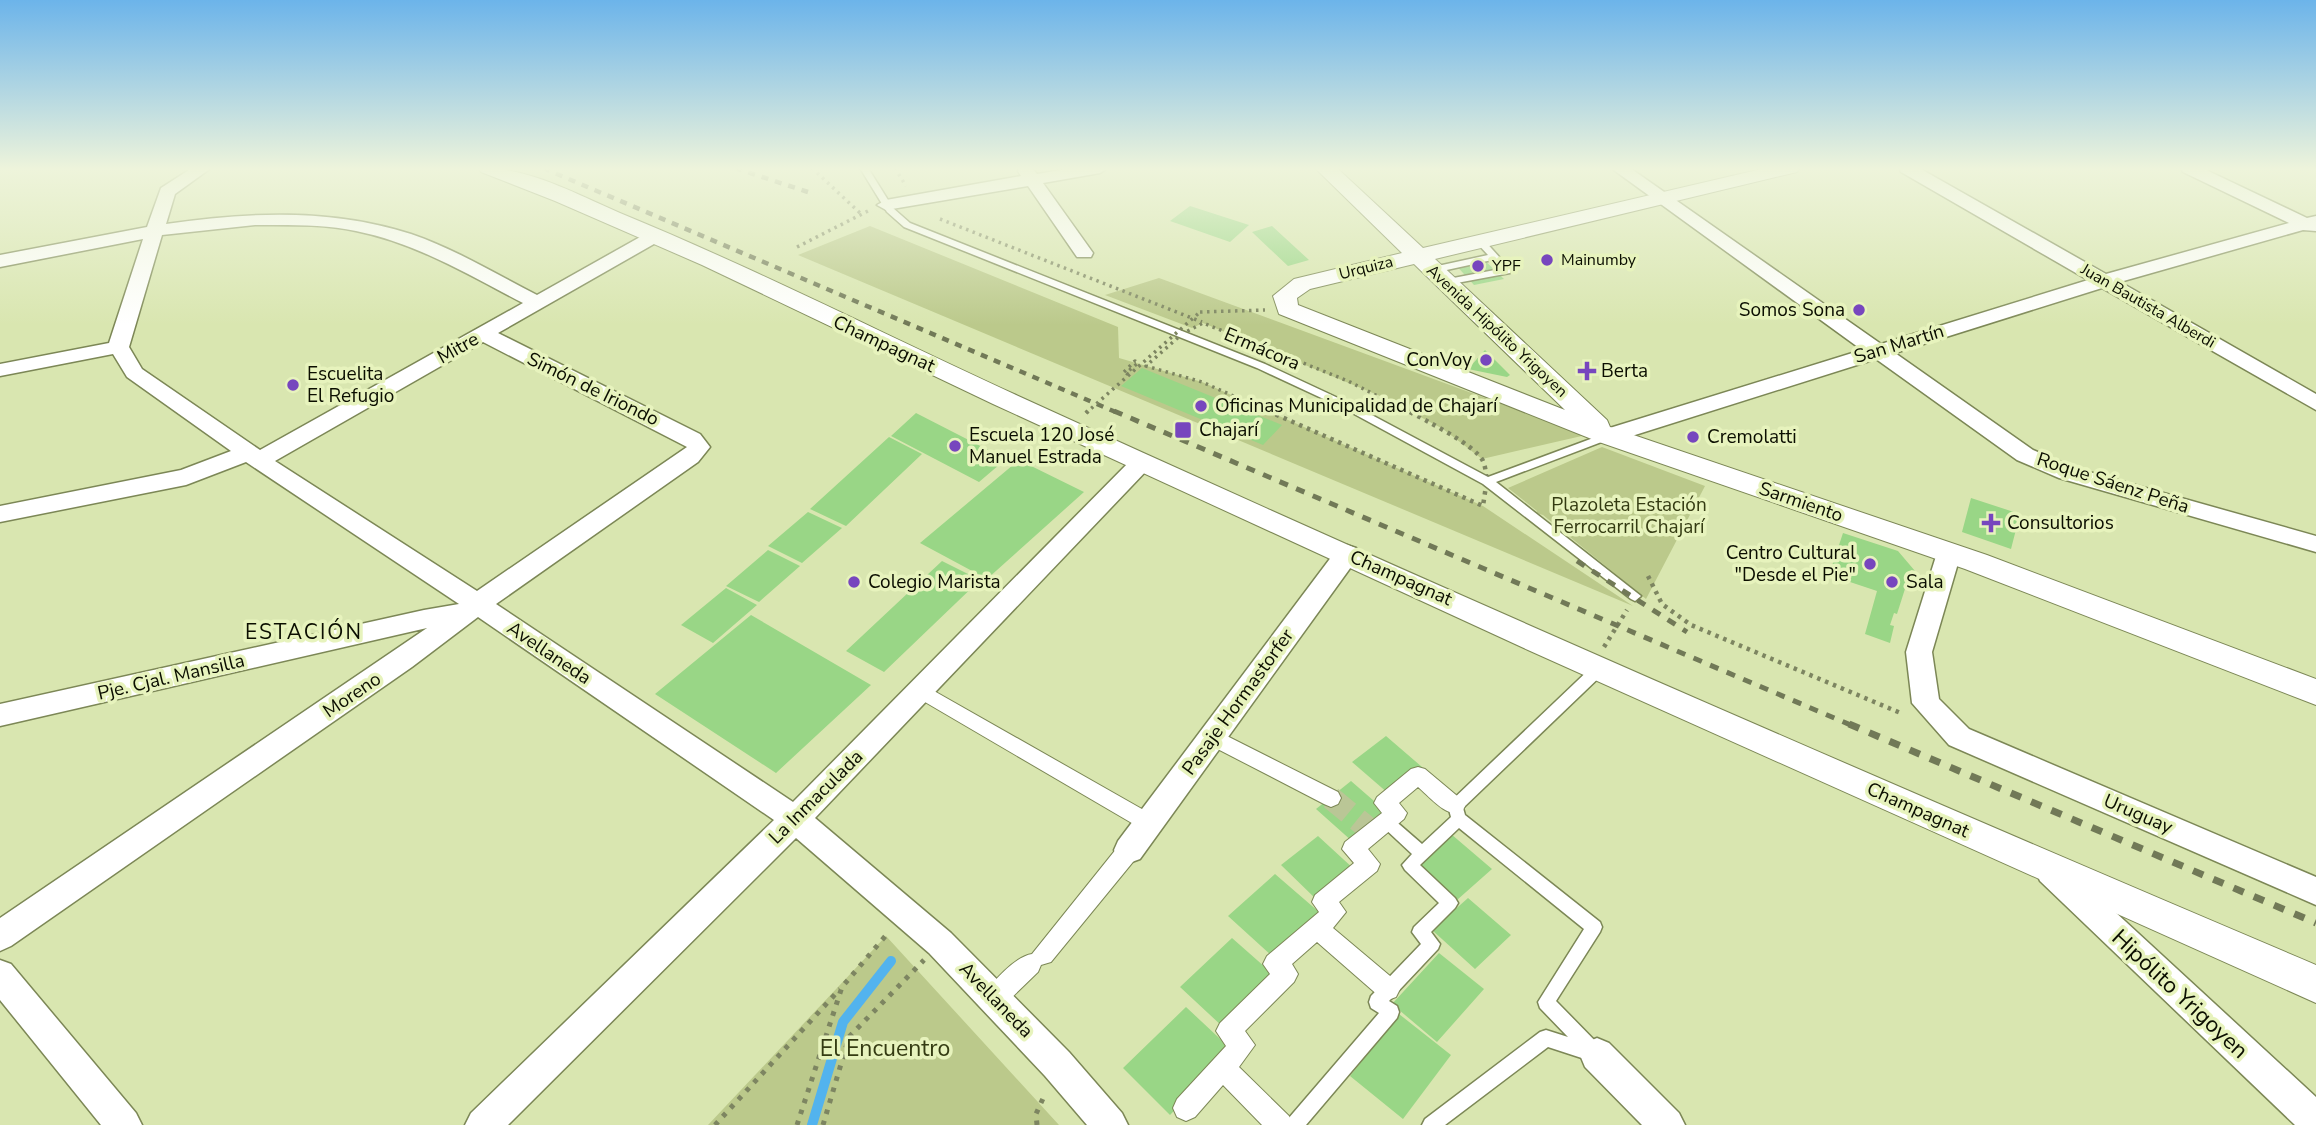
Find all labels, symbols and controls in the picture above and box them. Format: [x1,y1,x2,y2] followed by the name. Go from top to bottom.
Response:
[1561,249,1637,271] place label: Mainumby
[1337,251,1395,285] street label: Urquiza
[1539,252,1555,268] marker: Mainumby
[1491,255,1521,277] place label: YPF
[1470,258,1486,274] marker: YPF
[2076,258,2219,354] street label: Juan Bautista Alberdi
[1422,260,1572,402] street label: Avenida Hipólito Yrigoyen
[1739,297,1845,323] place label: Somos Sona
[1851,302,1867,318] marker: Somos Sona
[829,309,940,379] street label: Champagnat
[1851,318,1947,370] street label: San Martín
[1220,321,1304,377] street label: Ermácora
[432,326,484,370] street label: Mitre
[523,346,663,432] street label: Simón de Iriondo
[1406,347,1472,373] place label: ConVoy
[1478,352,1494,368] marker: ConVoy
[1601,358,1648,384] place label: Berta
[307,361,394,409] place label: Escuelita El Refugio
[1579,363,1595,379] marker: Berta
[285,377,301,393] marker: Escuelita El Refugio
[1215,393,1499,419] place label: Oficinas Municipalidad de Chajarí
[1193,398,1209,414] marker: Oficinas Municipalidad de Chajarí
[1199,417,1260,443] place label: Chajarí
[1173,420,1193,440] marker: Chajarí
[969,422,1114,470] place label: Escuela 120 José Manuel Estrada
[1707,424,1797,450] place label: Cremolatti
[1685,429,1701,445] marker: Cremolatti
[947,438,963,454] marker: Escuela 120 José Manuel Estrada
[2034,446,2192,520] street label: Roque Sáenz Peña
[1756,476,1846,528] street label: Sarmiento
[1551,492,1707,540] park label: Plazoleta Estación Ferrocarril Chajarí
[2007,510,2114,536] place label: Consultorios
[1981,513,2001,533] marker: Consultorios
[1726,540,1856,588] place label: Centro Cultural "Desde el Pie"
[1346,544,1457,612] street label: Champagnat
[1862,556,1878,572] marker: Centro Cultural "Desde el Pie"
[868,569,1001,595] place label: Colegio Marista
[1906,569,1943,595] place label: Sala
[846,574,862,590] marker: Colegio Marista
[1884,574,1900,590] marker: Sala
[502,615,596,691] street label: Avellaneda
[245,618,363,646] district label: ESTACIÓN
[1176,623,1300,780] street label: Pasaje Hormastorfer
[95,647,247,707] street label: Pje. Cjal. Mansilla
[318,666,386,724] street label: Moreno
[763,744,869,850] street label: La Inmaculada
[1863,776,1974,844] street label: Champagnat
[2099,788,2177,840] street label: Uruguay
[2105,923,2255,1065] street label: Hipólito Yrigoyen
[953,956,1039,1044] street label: Avellaneda
[820,1033,950,1064] park label: El Encuentro

